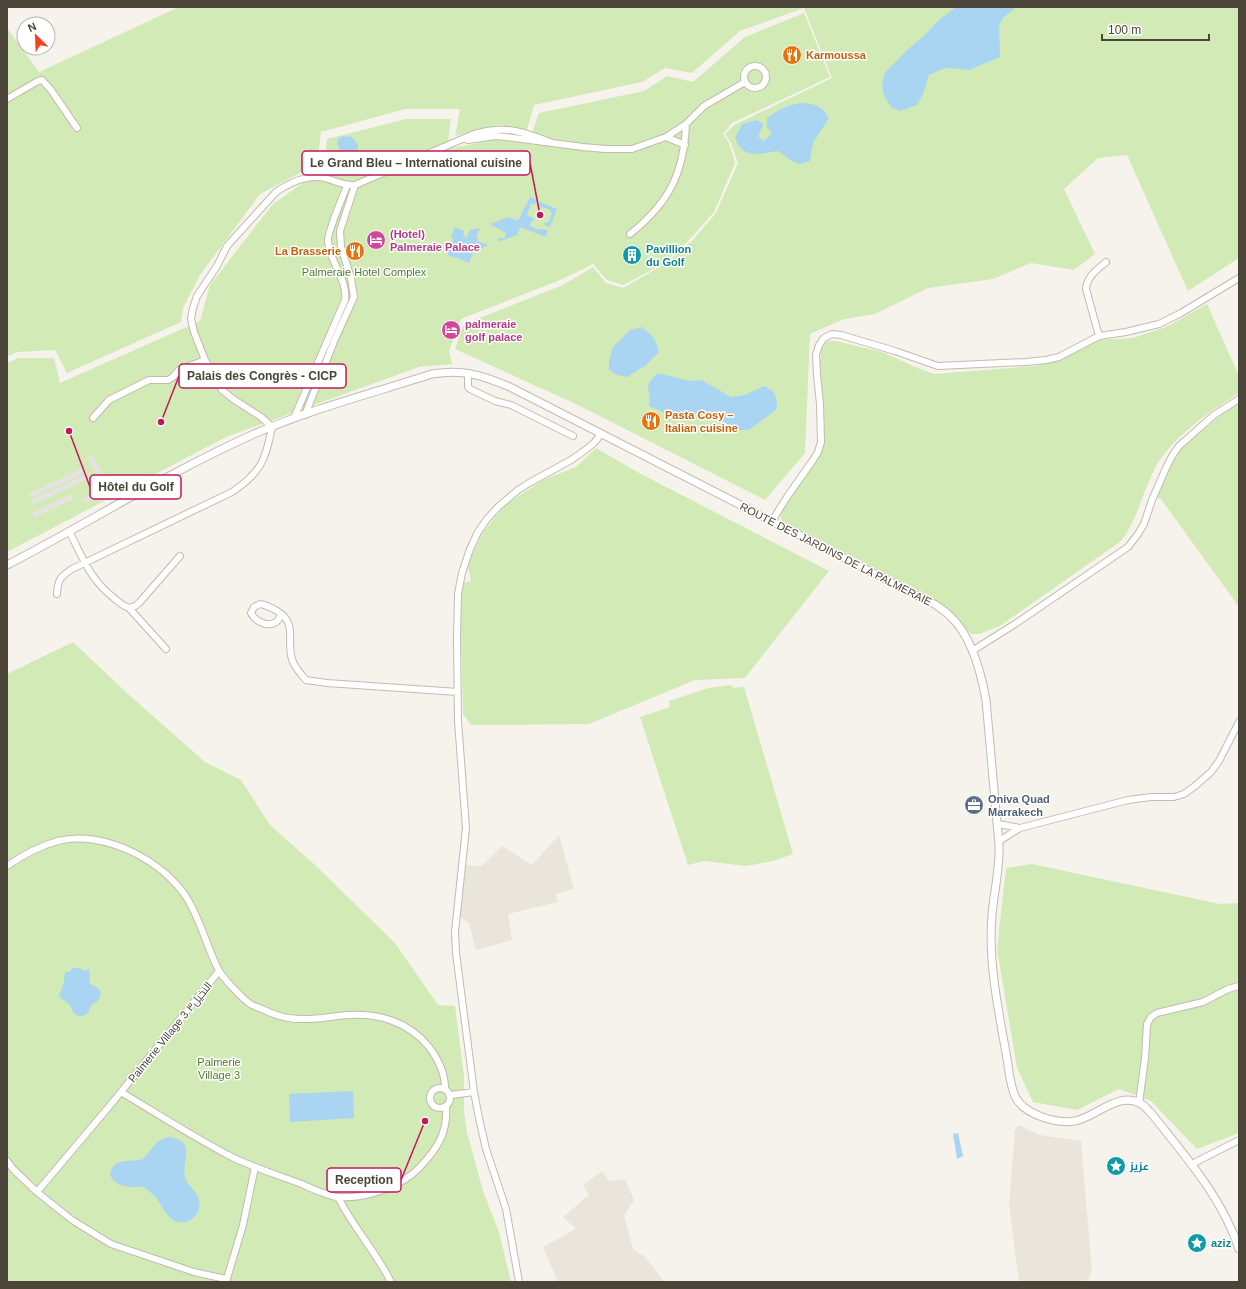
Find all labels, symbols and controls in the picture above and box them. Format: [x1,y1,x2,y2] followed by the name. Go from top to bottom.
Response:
[16,16,56,56] north arrow
[1102,16,1209,42] scale bar
[26,20,38,34] text: N
[1108,23,1141,37] text: 100 m
[781,44,803,66] restaurant icon: Karmoussa
[806,49,867,61] place label: Karmoussa
[302,151,530,175] callout: Le Grand Bleu – International cuisine
[310,156,522,170] text: Le Grand Bleu – International cuisine
[390,228,480,253] place label: (Hotel) Palmeraie Palace
[365,229,387,251] hotel icon: (Hotel) Palmeraie Palace
[344,240,366,262] restaurant icon: La Brasserie
[646,243,692,268] place label: Pavillion du Golf
[621,244,643,266] building icon: Pavillion du Golf
[275,245,341,257] place label: La Brasserie
[302,266,427,278] park label: Palmeraie Hotel Complex
[465,318,522,343] place label: palmeraie golf palace
[440,319,462,341] hotel icon: palmeraie golf palace
[179,364,346,388] callout: Palais des Congrès - CICP
[187,369,337,383] text: Palais des Congrès - CICP
[665,409,738,434] place label: Pasta Cosy – Italian cuisine
[640,410,662,432] restaurant icon: Pasta Cosy – Italian cuisine
[90,475,181,499] callout: Hôtel du Golf
[98,480,175,494] text: Hôtel du Golf
[738,500,934,608] street label: ROUTE DES JARDINS DE LA PALMERAIE
[988,793,1050,818] place label: Oniva Quad Marrakech
[963,794,985,816] office icon: Oniva Quad Marrakech
[126,979,215,1085] street label: Palmerie Village 3 النخيل٣
[197,1056,241,1081] park label: Palmerie Village 3
[1105,1155,1127,1177] place icon: عزيز
[1129,1160,1149,1173] place label: عزيز
[327,1168,401,1192] callout: Reception
[335,1173,393,1187] text: Reception
[1186,1232,1208,1254] place icon: aziz
[1211,1237,1232,1249] place label: aziz

